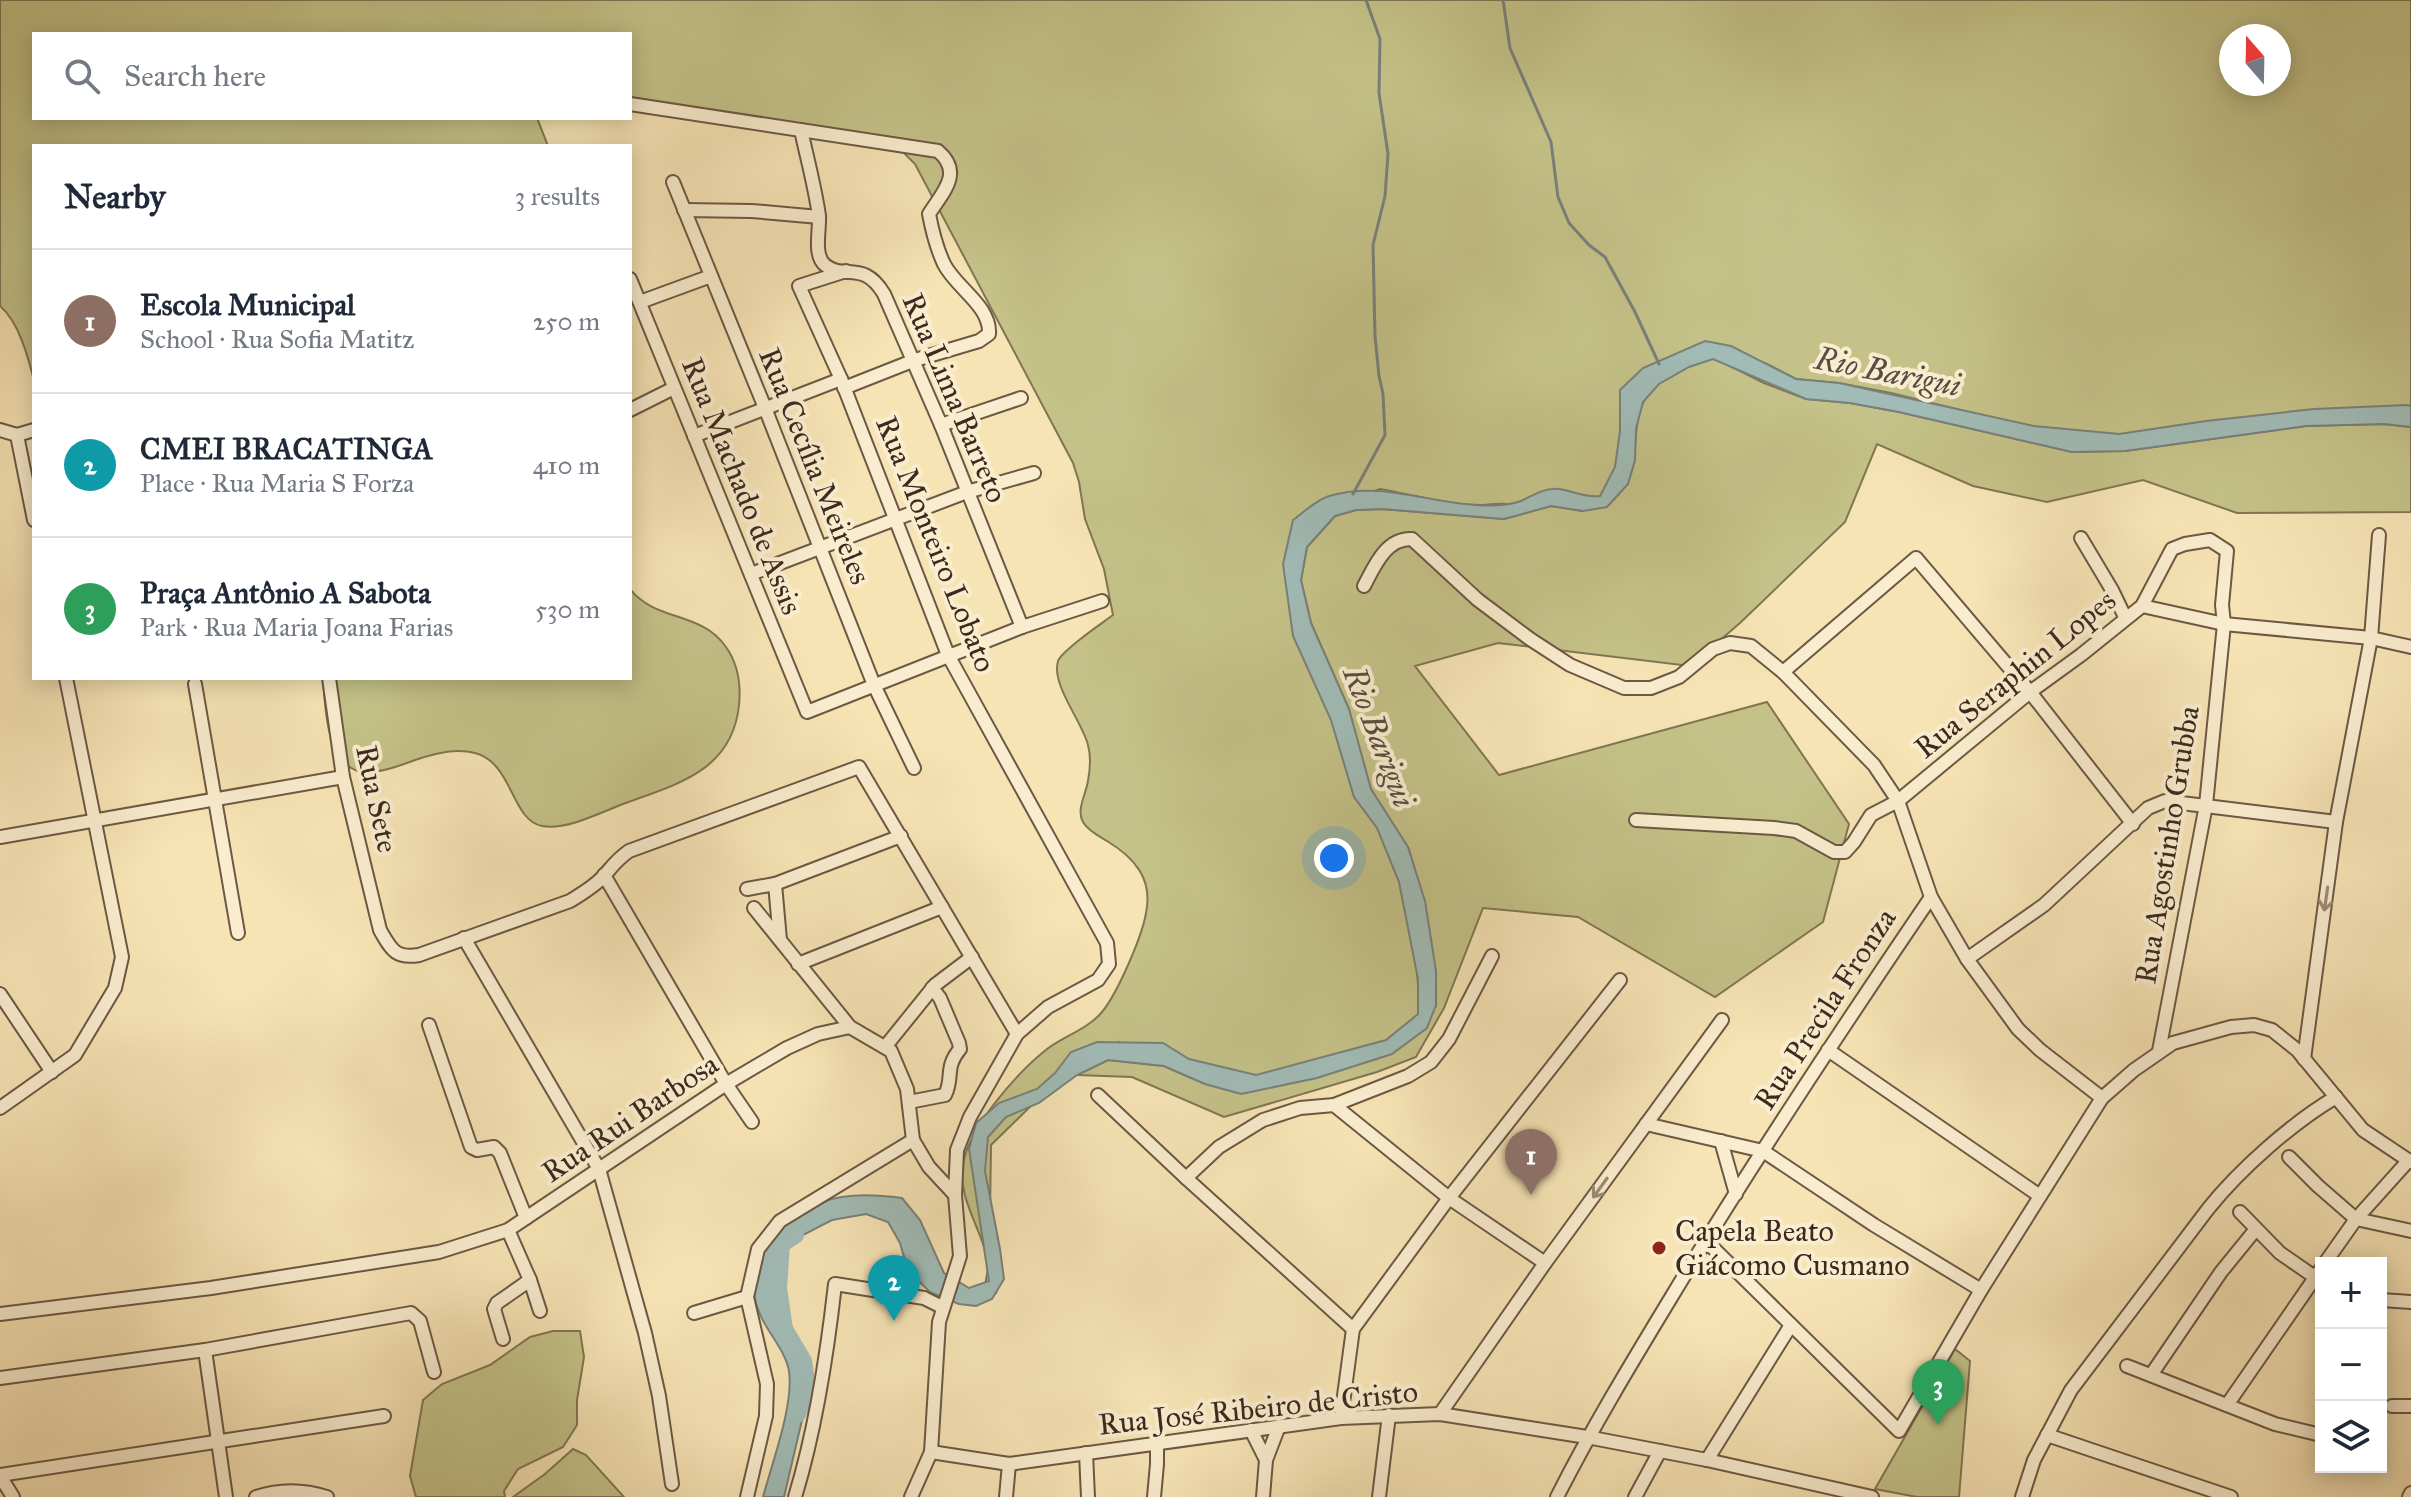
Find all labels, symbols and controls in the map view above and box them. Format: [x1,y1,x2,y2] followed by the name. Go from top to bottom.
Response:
[2219,24,2291,96] north arrow
[32,32,632,120] search box
[60,54,104,98] icon: search
[124,58,266,94] text: Search here
[64,176,166,217] text: Nearby
[515,180,600,212] text: 3 results
[140,287,355,323] text: Escola Municipal
[895,288,1015,508] street label: Rua Lima Barreto
[85,305,95,337] text: 1
[533,305,600,337] text: 250 m
[140,323,414,355] text: School · Rua Sofia Matitz
[1811,339,1964,405] water label: Rio Barigui
[751,343,879,589] street label: Rua Cecília Meireles
[674,352,810,620] street label: Rua Machado de Assis
[868,411,1004,677] street label: Rua Monteiro Lobato
[140,431,433,467] text: CMEI BRACATINGA
[84,449,96,481] text: 2
[533,449,600,481] text: 410 m
[140,467,414,499] text: Place · Rua Maria S Forza
[140,575,431,611] text: Praça Antônio A Sabota
[1907,582,2123,766] street label: Rua Seraphin Lopes
[85,593,95,625] text: 3
[535,593,600,625] text: 530 m
[140,611,453,643] text: Park · Rua Maria Joana Farias
[1334,660,1424,813] water label: Rio Barigui
[2127,703,2207,987] street label: Rua Agostinho Grubba
[348,742,406,856] street label: Rua Sete
[1314,838,1354,878] your location
[2318,886,2333,911] one-way arrow
[1747,901,1904,1116] street label: Rua Precila Fronza
[535,1046,725,1190] street label: Rua Rui Barbosa
[1505,1129,1557,1195] pin: 1
[1592,1176,1608,1198] one-way arrow
[1675,1213,1910,1283] place label: Capela Beato Giácomo Cusmano
[1650,1239,1668,1257] marker: Capela Beato Giácomo Cusmano
[868,1255,920,1321] pin: 2
[2315,1257,2387,1473] map controls
[2315,1257,2387,1329] button: +
[2315,1329,2387,1401] button: −
[1912,1359,1964,1425] pin: 3
[1096,1373,1420,1443] street label: Rua José Ribeiro de Cristo
[2315,1401,2387,1473] button: layers

